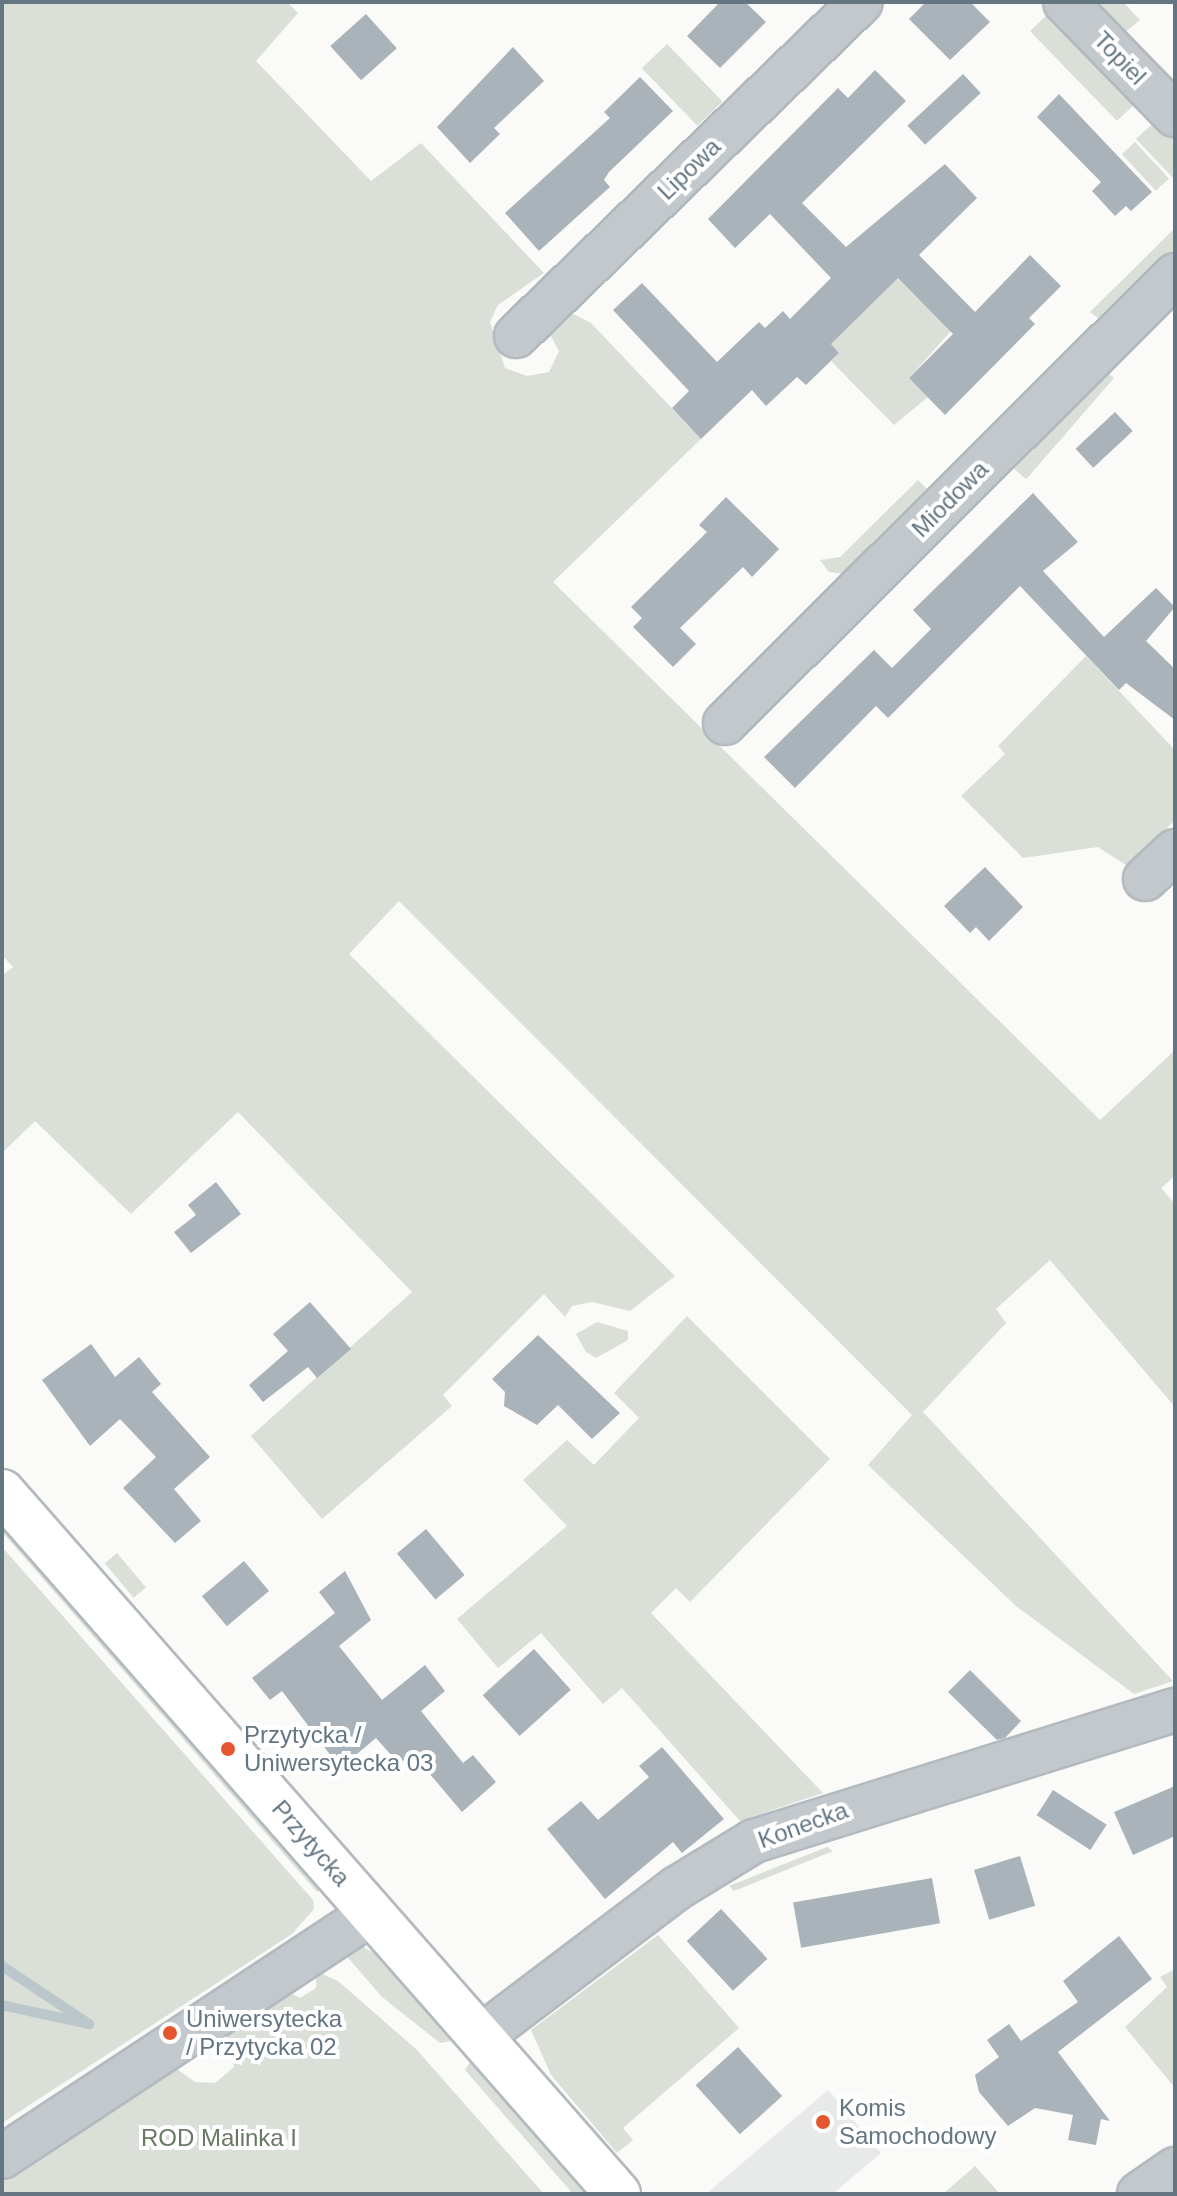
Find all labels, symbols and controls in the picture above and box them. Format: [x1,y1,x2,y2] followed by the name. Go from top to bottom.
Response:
[1088,25,1152,91] street label: Topiel
[652,132,726,206] street label: Lipowa
[906,455,994,543] street label: Miodowa
[244,1721,433,1777] place label: Przytycka / Uniwersytecka 03
[219,1740,237,1758] marker: Przytycka / Uniwersytecka 03
[266,1794,356,1892] street label: Przytycka
[754,1795,852,1855] street label: Konecka
[186,2005,342,2061] place label: Uniwersytecka / Przytycka 02
[161,2024,179,2042] marker: Uniwersytecka / Przytycka 02
[839,2094,996,2150] place label: Komis Samochodowy
[814,2113,832,2131] marker: Komis Samochodowy
[141,2124,297,2152] park label: ROD Malinka I

